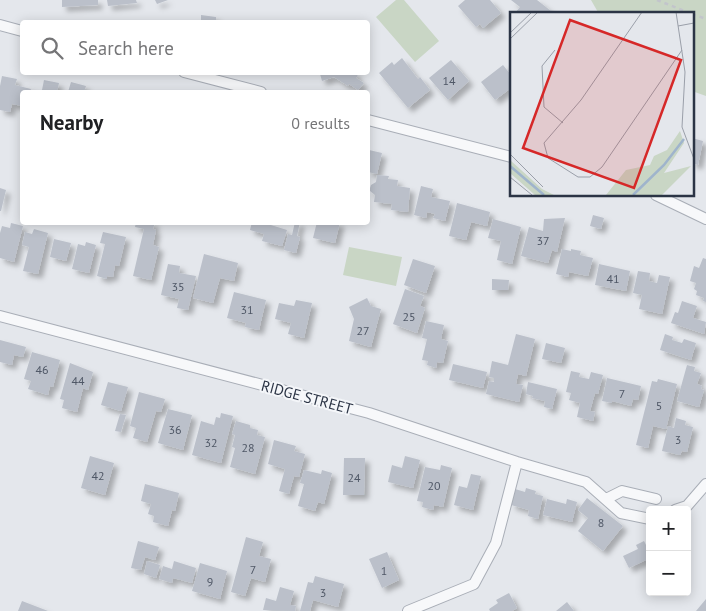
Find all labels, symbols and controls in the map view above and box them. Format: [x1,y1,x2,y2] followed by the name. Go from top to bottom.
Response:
[510,12,694,196] inset map
[20,20,370,75] search box
[38,34,66,62] icon: search
[78,36,174,60] text: Search here
[442,73,456,88] house number: 14
[40,109,103,136] text: Nearby
[291,113,350,133] text: 0 results
[536,233,550,248] house number: 37
[606,271,620,286] house number: 41
[171,279,185,294] house number: 35
[240,302,254,317] house number: 31
[402,309,416,324] house number: 25
[356,323,370,338] house number: 27
[35,362,49,377] house number: 46
[71,373,85,388] house number: 44
[259,376,355,419] street label: RIDGE STREET
[619,386,625,401] house number: 7
[656,398,662,413] house number: 5
[168,422,182,437] house number: 36
[675,432,681,447] house number: 3
[204,435,218,450] house number: 32
[241,440,255,455] house number: 28
[91,468,105,483] house number: 42
[347,470,361,485] house number: 24
[427,478,441,493] house number: 20
[646,506,691,596] map controls
[646,506,691,551] button: +
[598,515,604,530] house number: 8
[646,551,691,596] button: −
[250,562,256,577] house number: 7
[381,563,387,578] house number: 1
[207,574,213,589] house number: 9
[320,585,326,600] house number: 3

